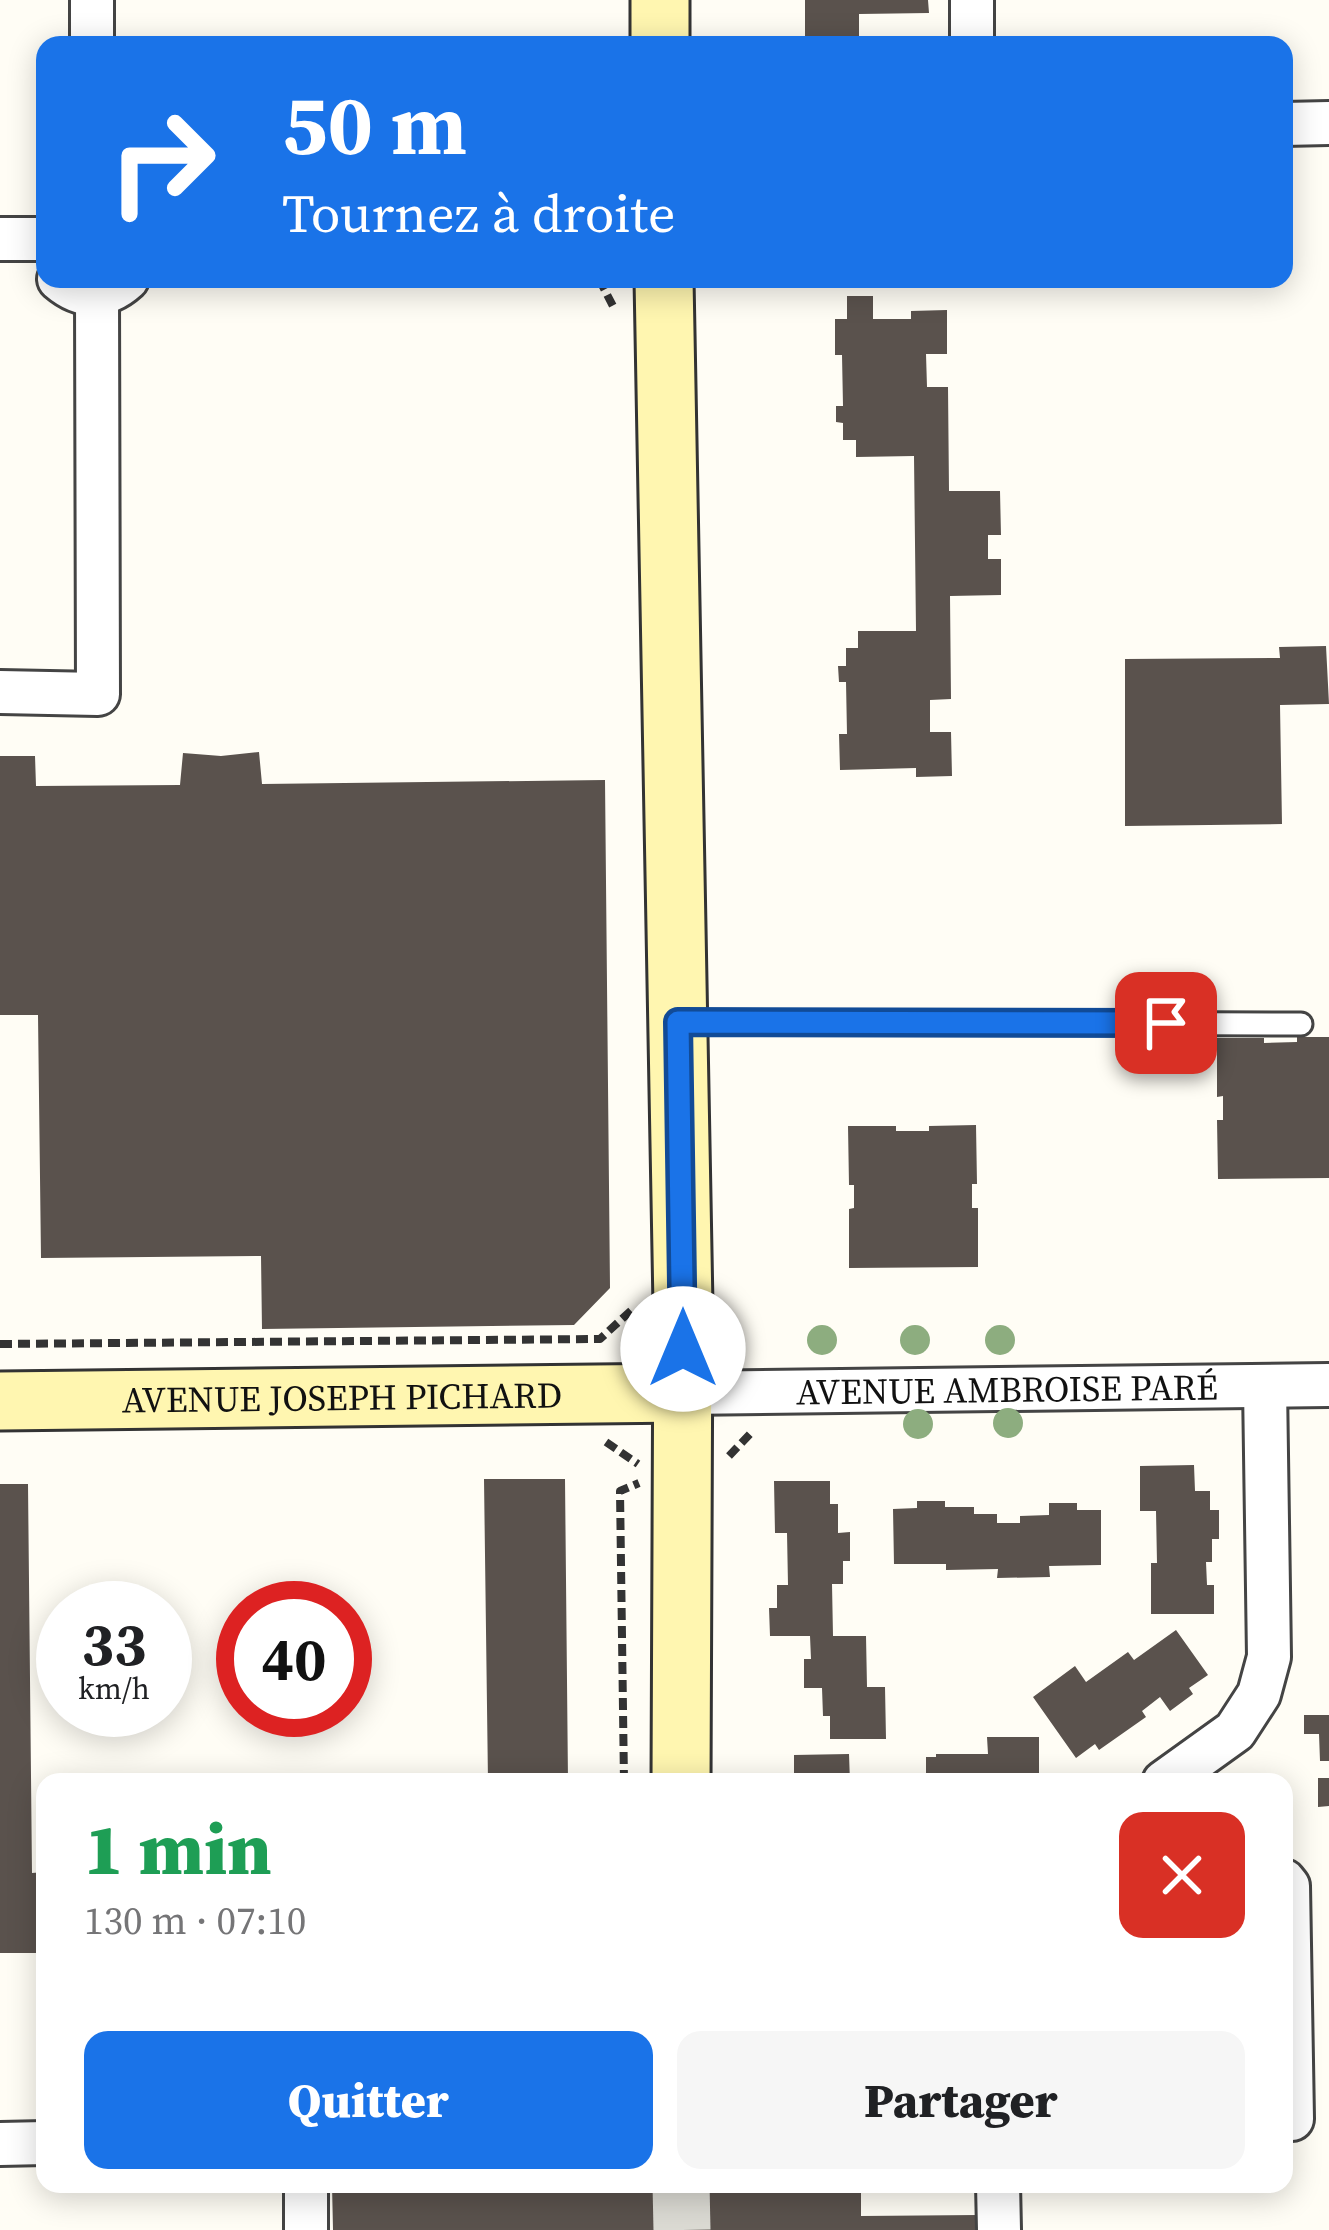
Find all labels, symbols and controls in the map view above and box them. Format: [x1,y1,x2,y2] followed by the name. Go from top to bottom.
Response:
[282,67,467,182] text: 50 m
[84,84,240,240] icon: right
[282,176,676,250] text: Tournez à droite
[1115,972,1217,1074] pin
[1133,990,1199,1056] icon: arrive
[620,1286,746,1412] position arrow
[796,1362,1218,1417] street label: AVENUE AMBROISE PARÉ
[122,1370,562,1425] street label: AVENUE JOSEPH PICHARD
[216,1581,372,1737] speed limit sign: 40
[81,1603,147,1685] text: 33
[78,1668,150,1709] text: km/h
[84,1799,272,1898] text: 1 min
[1119,1812,1245,1938] button: close
[84,1894,306,1947] text: 130 m · 07:10
[84,2031,653,2169] button: Quitter
[677,2031,1245,2169] button: Partager

